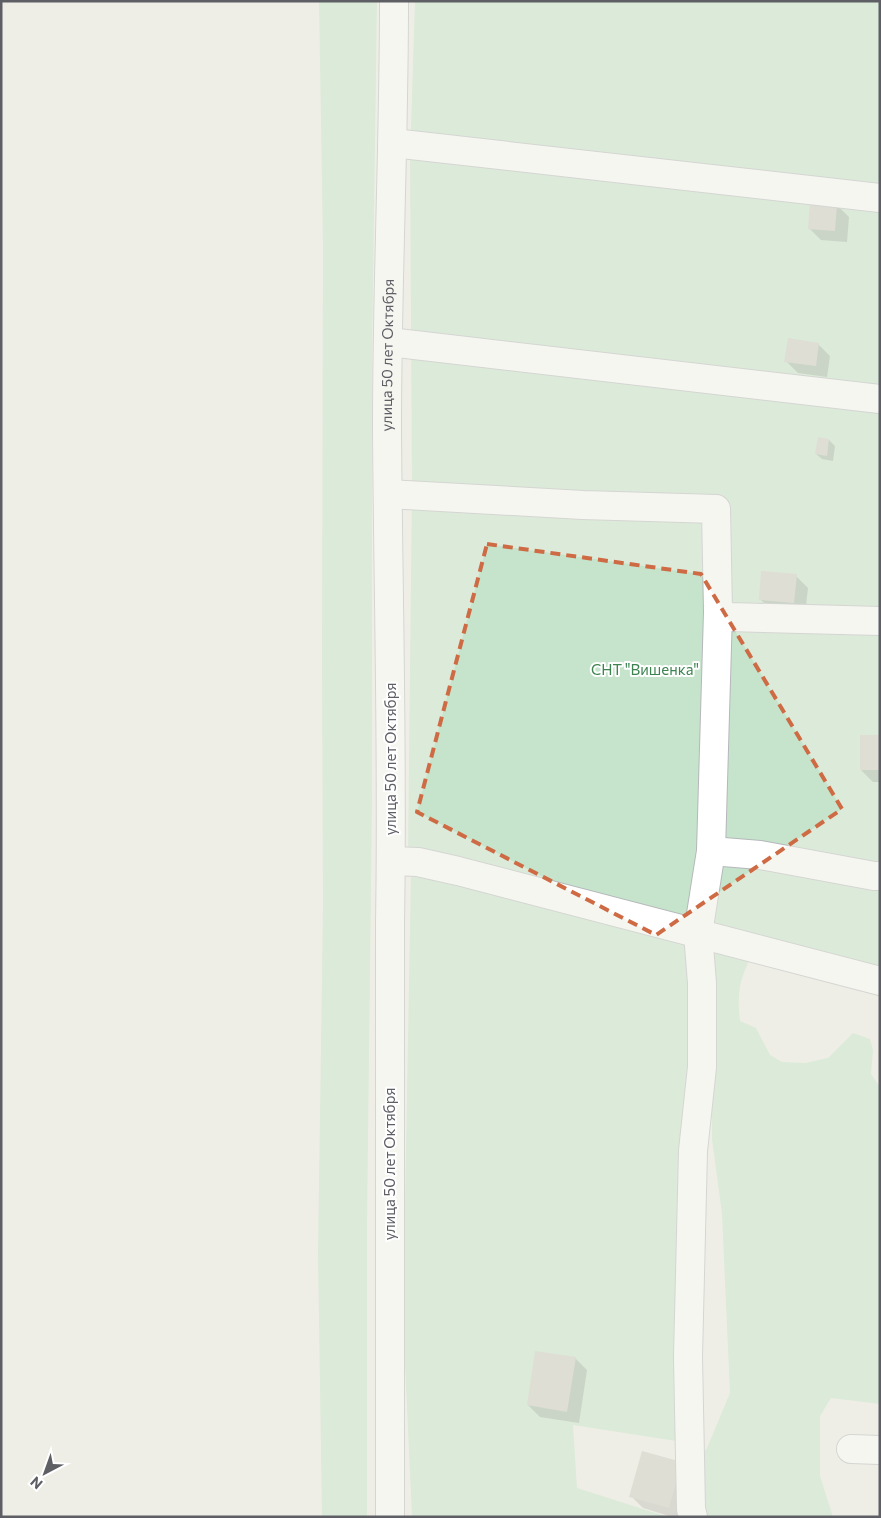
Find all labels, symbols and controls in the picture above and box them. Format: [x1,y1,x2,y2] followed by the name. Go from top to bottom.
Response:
[377,278,397,431] street label: улица 50 лет Октября
[591,660,699,678] park label: СНТ "Вишенка"
[381,683,399,835] street label: улица 50 лет Октября
[380,1088,398,1240] street label: улица 50 лет Октября
[20,1448,70,1498] north arrow
[27,1473,46,1493] text: N

